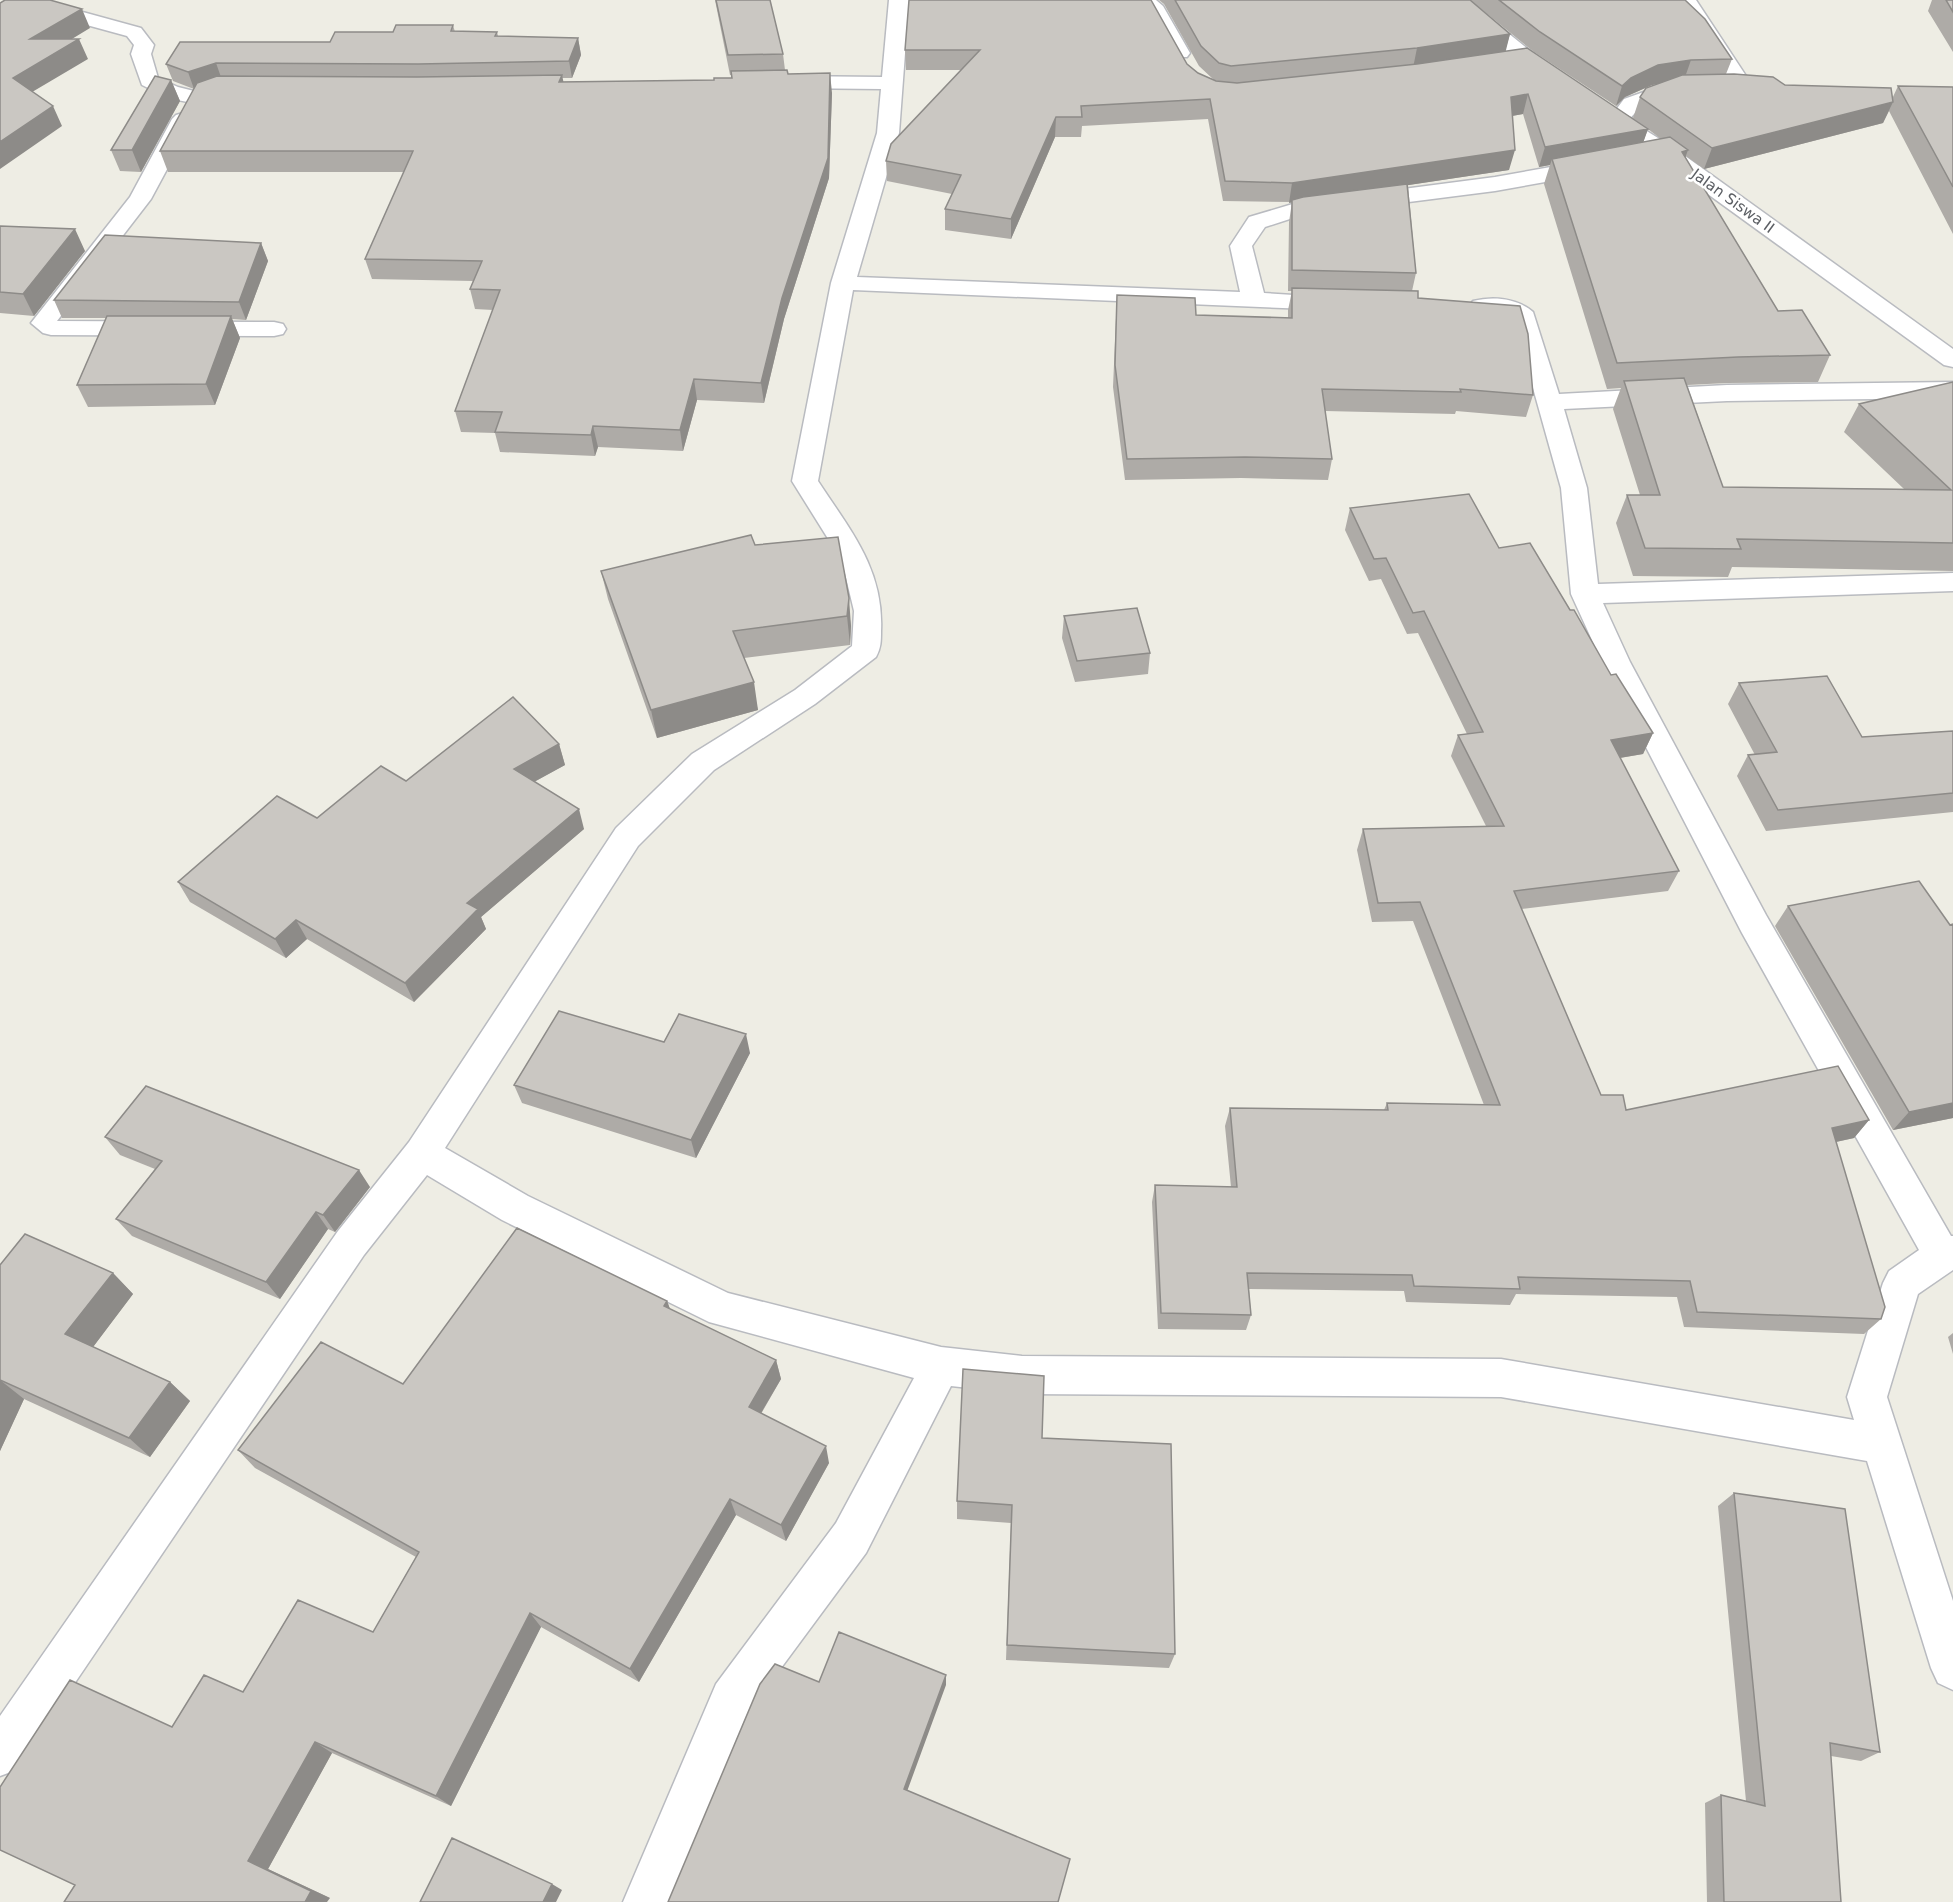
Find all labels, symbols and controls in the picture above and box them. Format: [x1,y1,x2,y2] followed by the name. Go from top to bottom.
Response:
[1687,164,1778,237] street label: Jalan Siswa II

